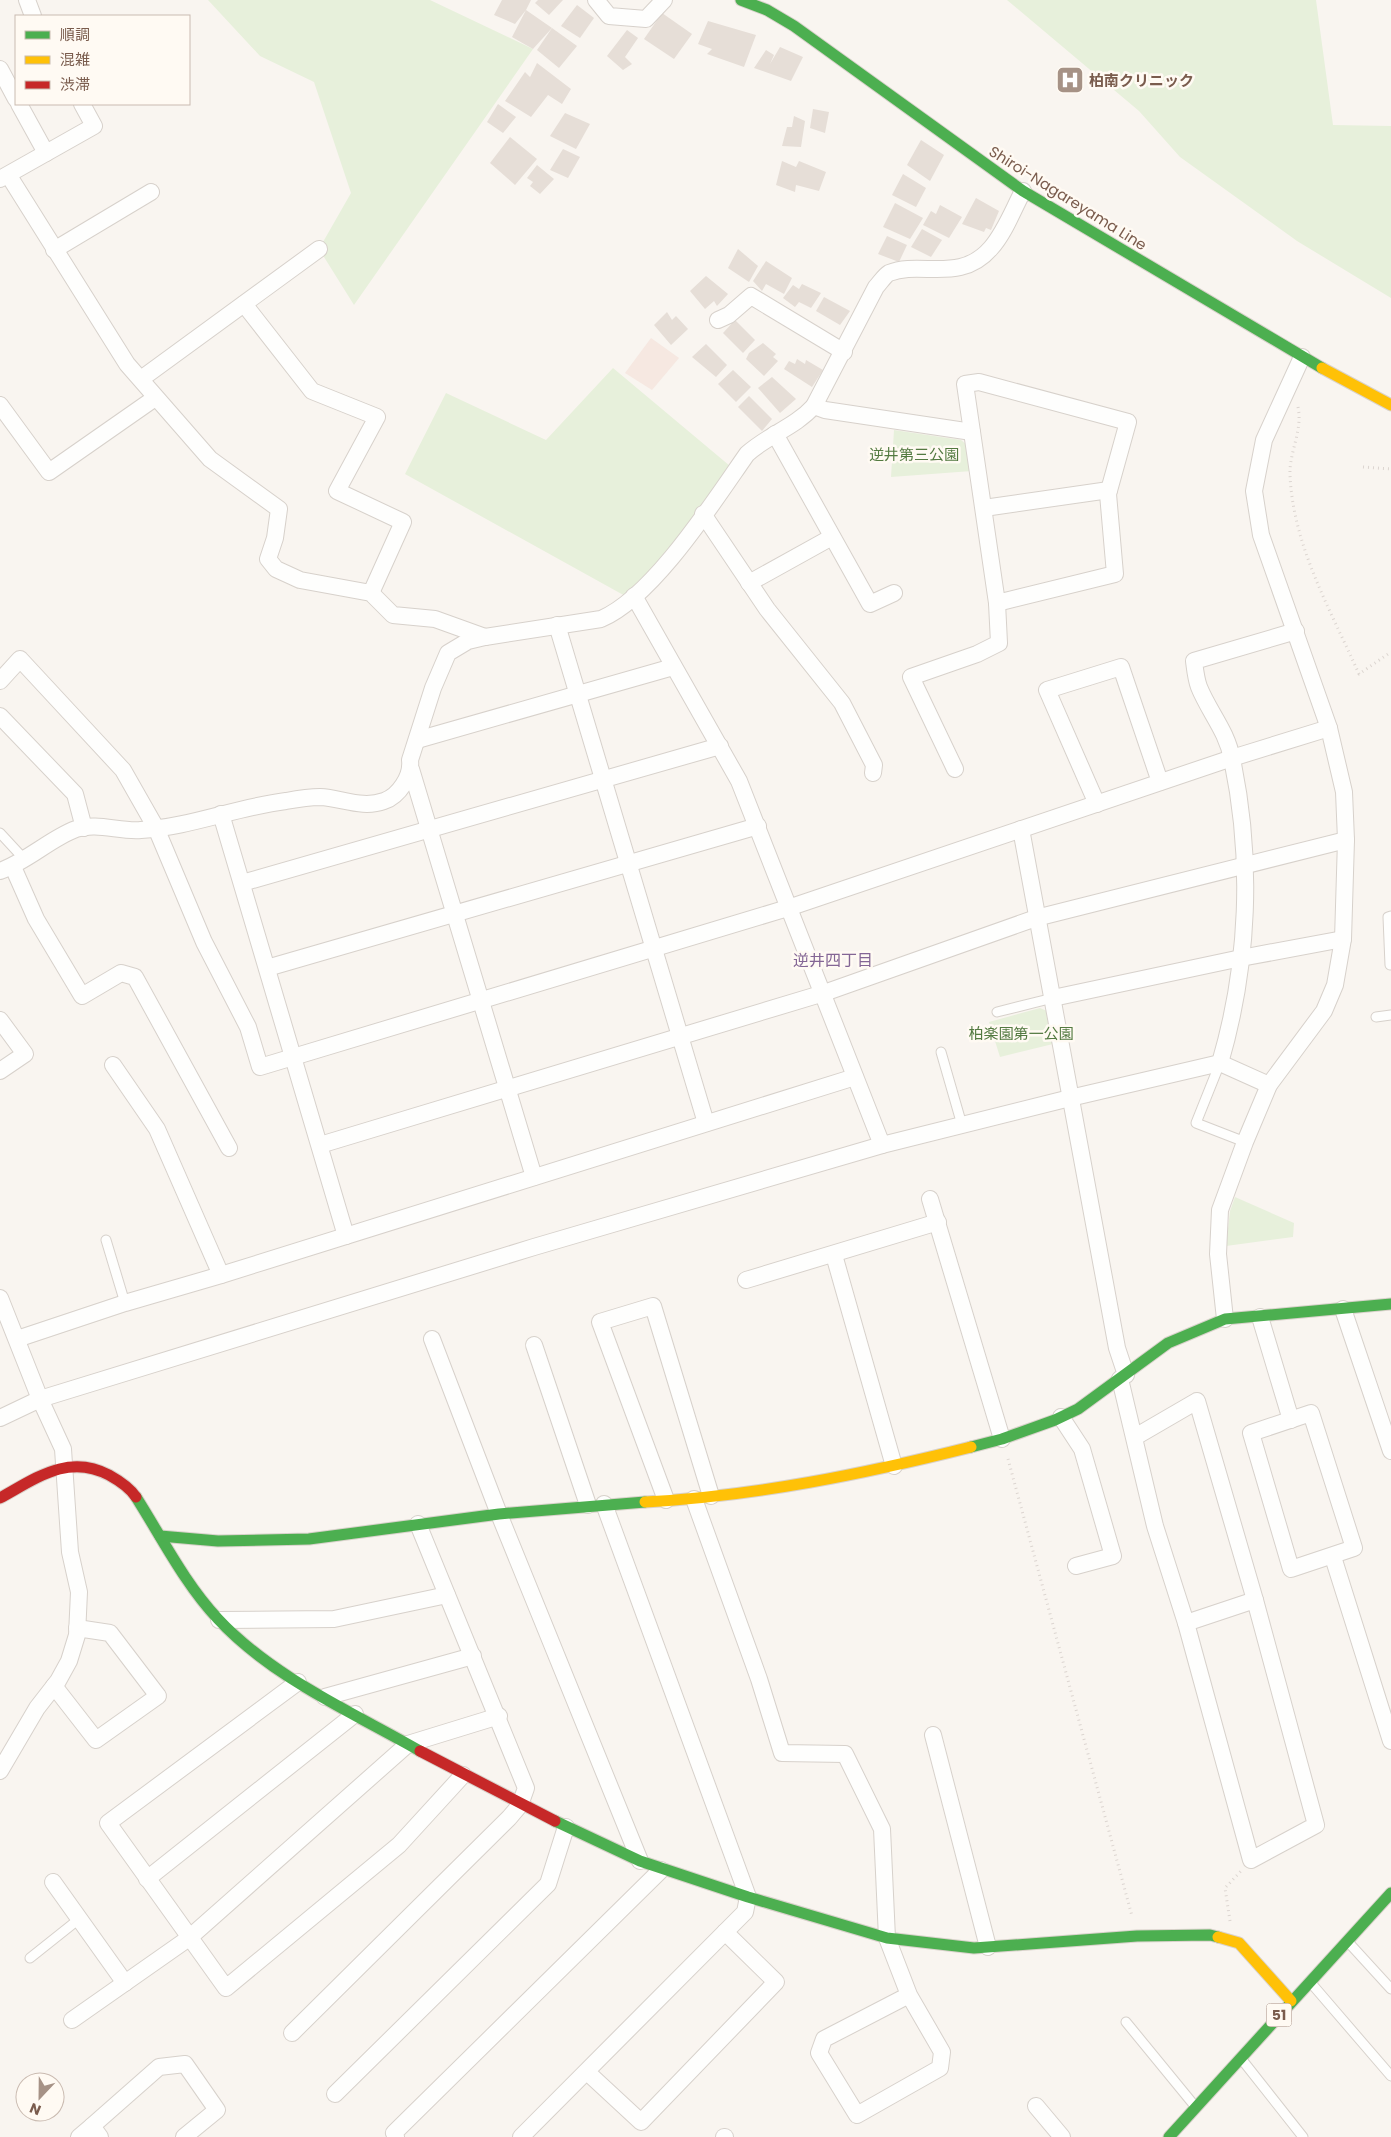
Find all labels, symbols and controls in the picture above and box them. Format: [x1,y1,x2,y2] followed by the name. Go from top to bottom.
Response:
[15,15,190,105] legend
[60,24,90,45] text: 順調
[60,49,90,70] text: 混雑
[1055,65,1085,95] hospital icon: 柏南クリニック
[1089,70,1194,91] place label: 柏南クリニック
[60,74,90,95] text: 渋滞
[985,141,1151,255] street label: Shiroi-Nagareyama Line
[869,444,959,465] park label: 逆井第三公園
[793,949,873,972] district label: 逆井四丁目
[968,1023,1074,1044] park label: 柏楽園第一公園
[1266,2004,1292,2026] road number: 51
[15,2072,65,2122] north arrow
[27,2098,44,2120] text: N

